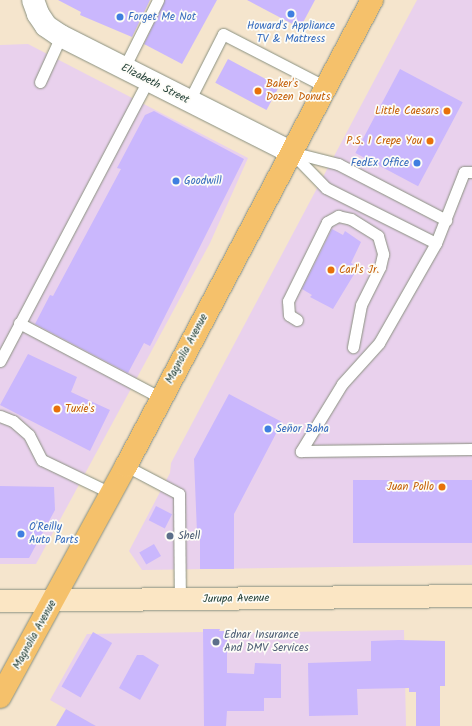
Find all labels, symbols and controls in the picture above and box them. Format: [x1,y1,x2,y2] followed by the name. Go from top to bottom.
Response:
[286,9,296,19] marker: Howard's Appliance TV & Mattress
[128,10,196,24] place label: Forget Me Not
[115,12,125,22] marker: Forget Me Not
[247,20,335,46] place label: Howard's Appliance TV & Mattress
[119,61,191,107] street label: Elizabeth Street
[266,78,330,104] place label: Baker's Dozen Donuts
[253,86,263,96] marker: Baker's Dozen Donuts
[375,104,439,118] place label: Little Caesars
[442,106,452,116] marker: Little Caesars
[346,134,422,148] place label: P.S. I Crepe You
[425,136,435,146] marker: P.S. I Crepe You
[351,156,409,170] place label: FedEx Office
[412,158,422,168] marker: FedEx Office
[184,174,222,188] place label: Goodwill
[171,176,181,186] marker: Goodwill
[339,263,379,277] place label: Carl's Jr.
[326,265,336,275] marker: Carl's Jr.
[163,312,211,386] street label: Magnolia Avenue
[65,402,95,416] place label: Tuxie's
[52,404,62,414] marker: Tuxie's
[276,422,329,436] place label: Señor Baha
[263,424,273,434] marker: Señor Baha
[387,480,434,494] place label: Juan Pollo
[437,482,447,492] marker: Juan Pollo
[29,521,78,547] place label: O'Reilly Auto Parts
[16,529,26,539] marker: O'Reilly Auto Parts
[178,529,200,543] place label: Shell
[165,531,175,541] marker: Shell
[203,592,269,606] street label: Jurupa Avenue
[11,598,59,672] street label: Magnolia Avenue
[224,629,309,655] place label: Ednar Insurance And DMV Services
[211,637,221,647] marker: Ednar Insurance And DMV Services

